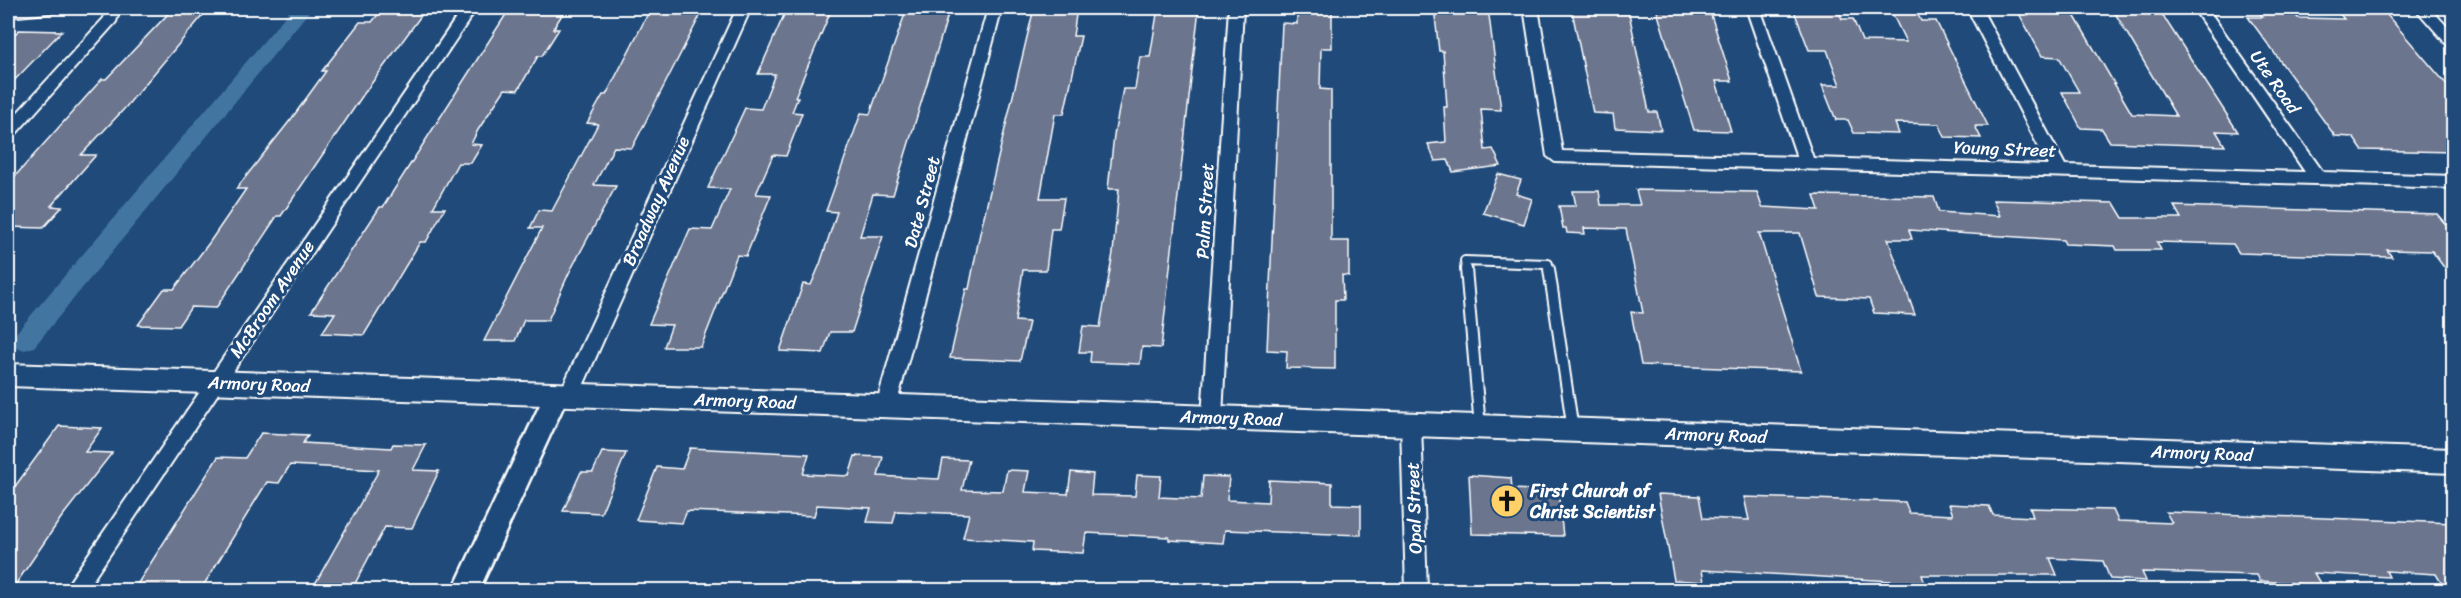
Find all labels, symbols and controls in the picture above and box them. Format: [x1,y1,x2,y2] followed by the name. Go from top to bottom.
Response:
[2241,43,2310,122] street label: Ute Road
[613,131,699,271] street label: Broadway Avenue
[1953,131,2057,167] street label: Young Street
[894,152,950,252] street label: Date Street
[1187,162,1223,260] street label: Palm Street
[220,233,324,365] street label: McBroom Avenue
[206,366,312,402] street label: Armory Road
[692,383,798,419] street label: Armory Road
[1178,400,1284,436] street label: Armory Road
[1663,417,1769,453] street label: Armory Road
[2149,435,2255,471] street label: Armory Road
[1396,461,1432,554] street label: Opal Street
[1529,475,1657,528] place label: First Church of Christ Scientist
[1489,483,1525,519] church icon: First Church of Christ Scientist

